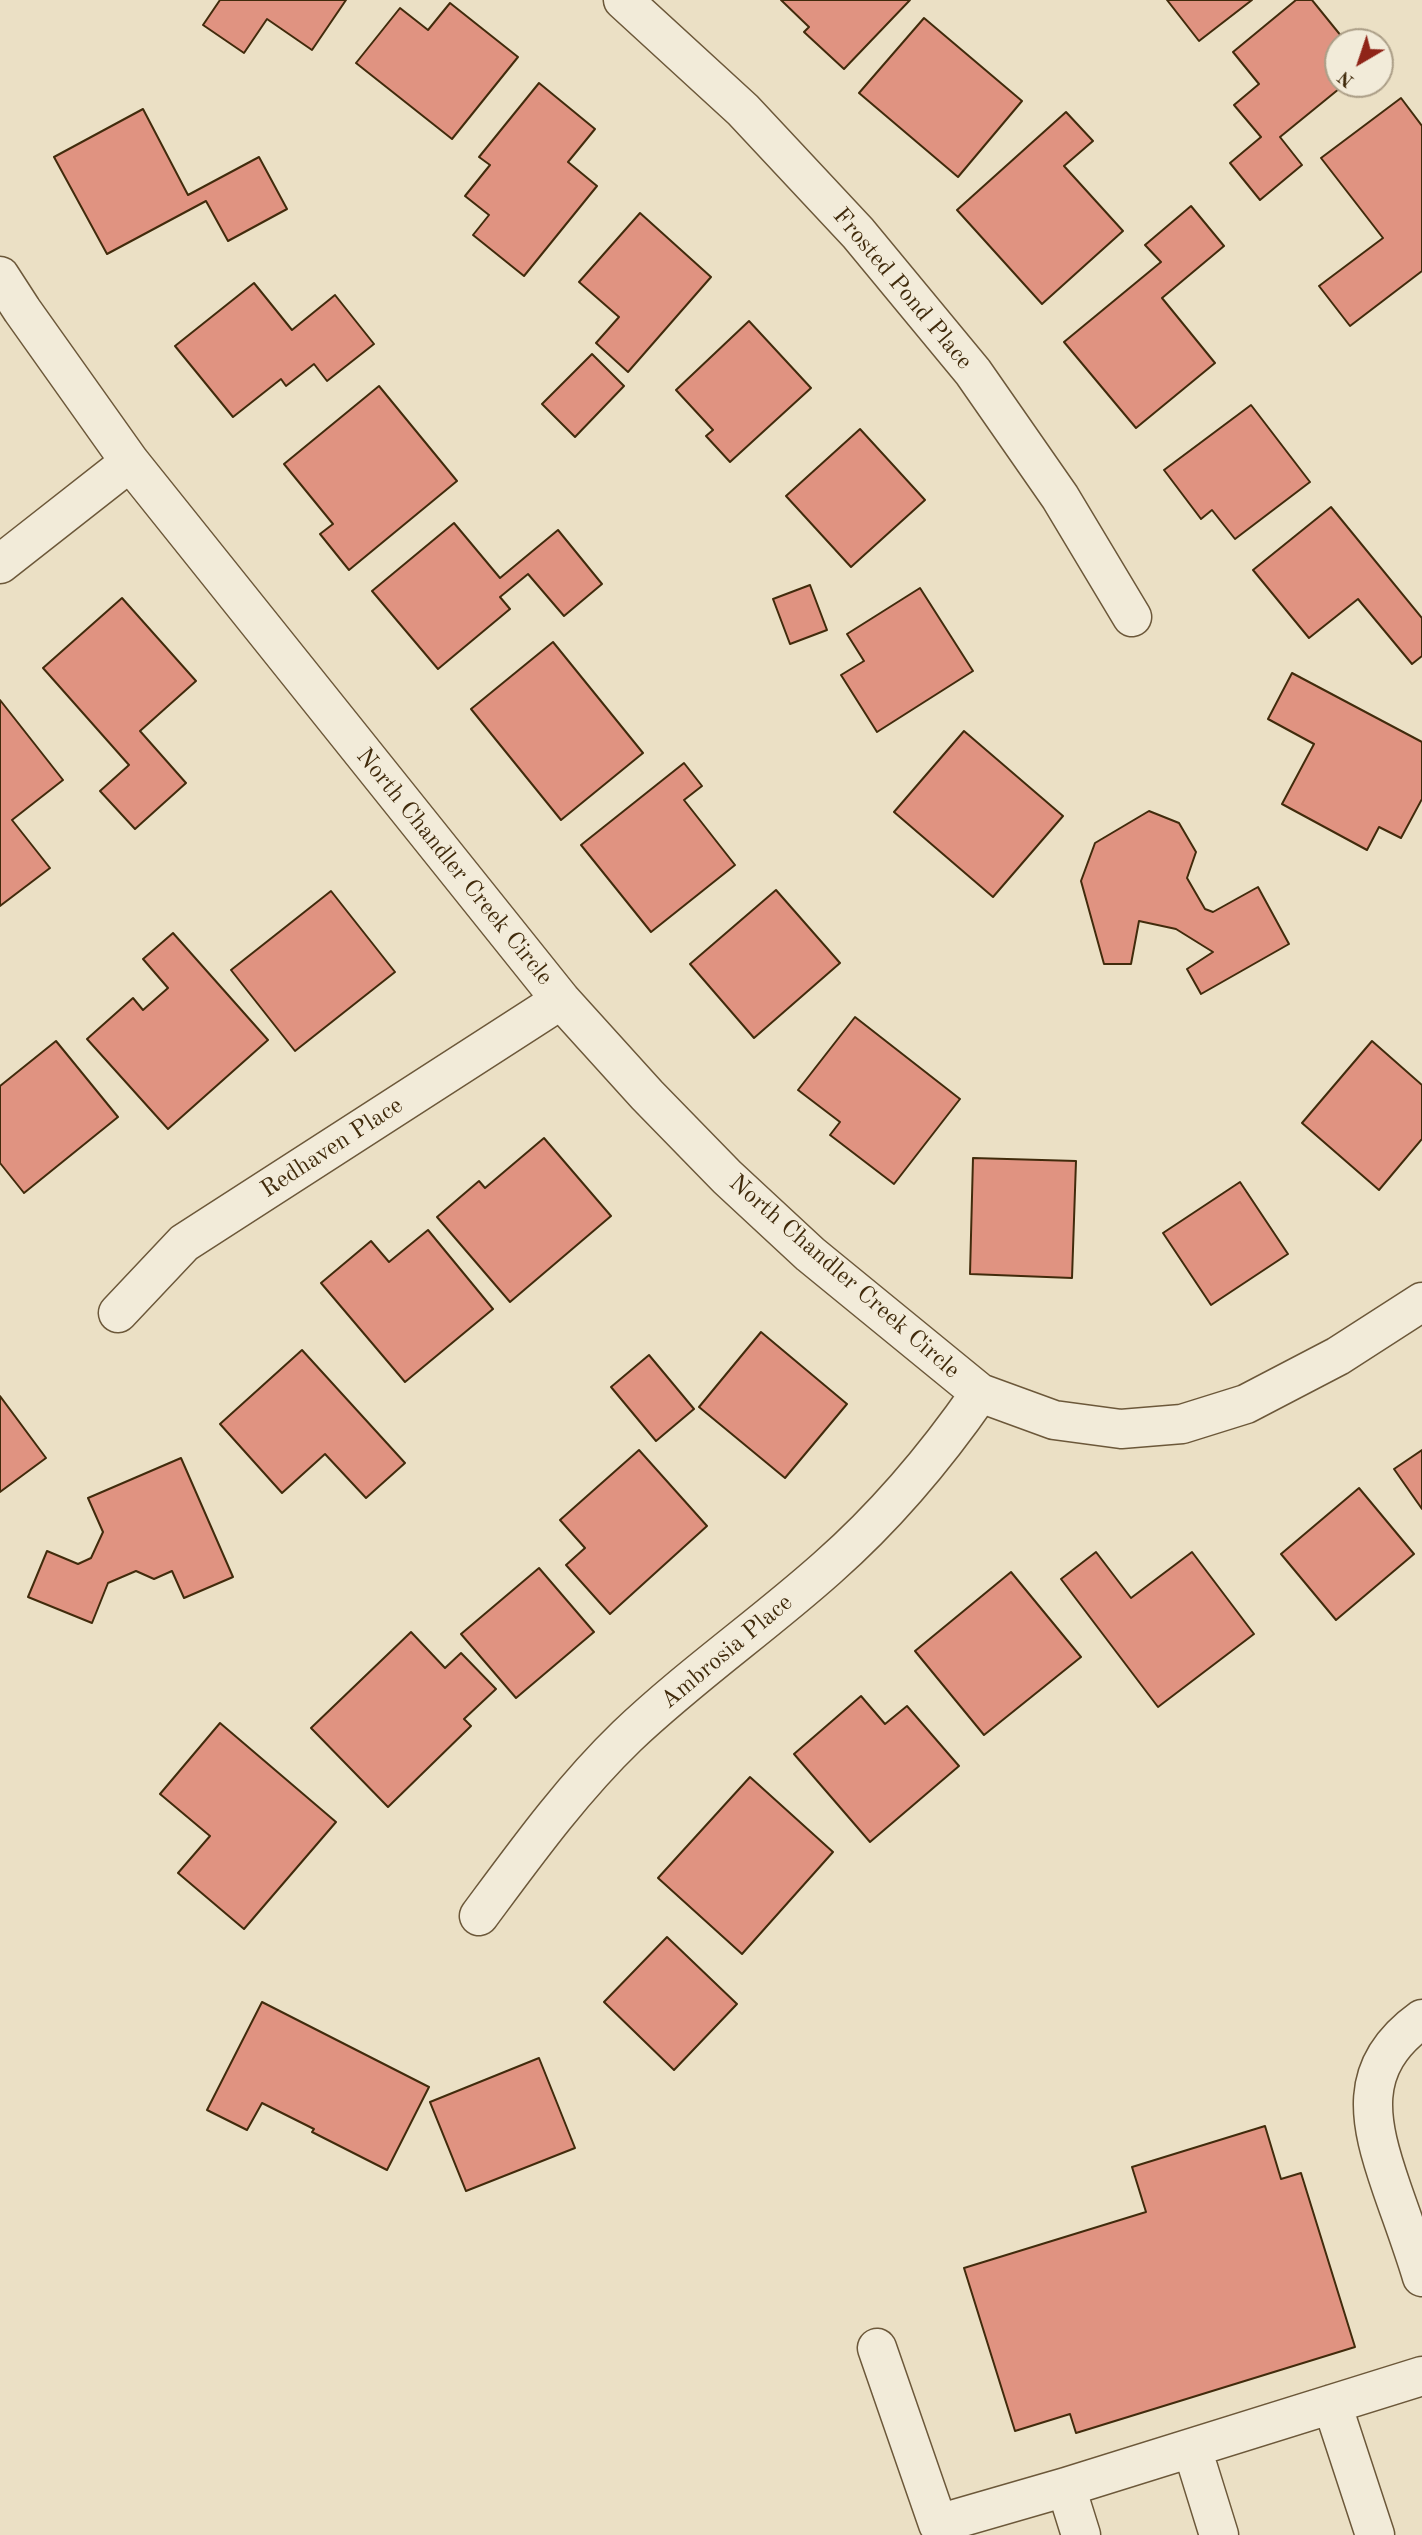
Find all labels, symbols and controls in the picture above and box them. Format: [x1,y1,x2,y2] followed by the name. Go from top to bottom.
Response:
[1324,28,1394,98] north arrow
[1335,66,1358,90] text: N
[826,202,978,376] street label: Frosted Pond Place
[349,743,559,991] street label: North Chandler Creek Circle
[256,1091,408,1205] street label: Redhaven Place
[723,1169,965,1385] street label: North Chandler Creek Circle
[655,1589,799,1715] street label: Ambrosia Place

